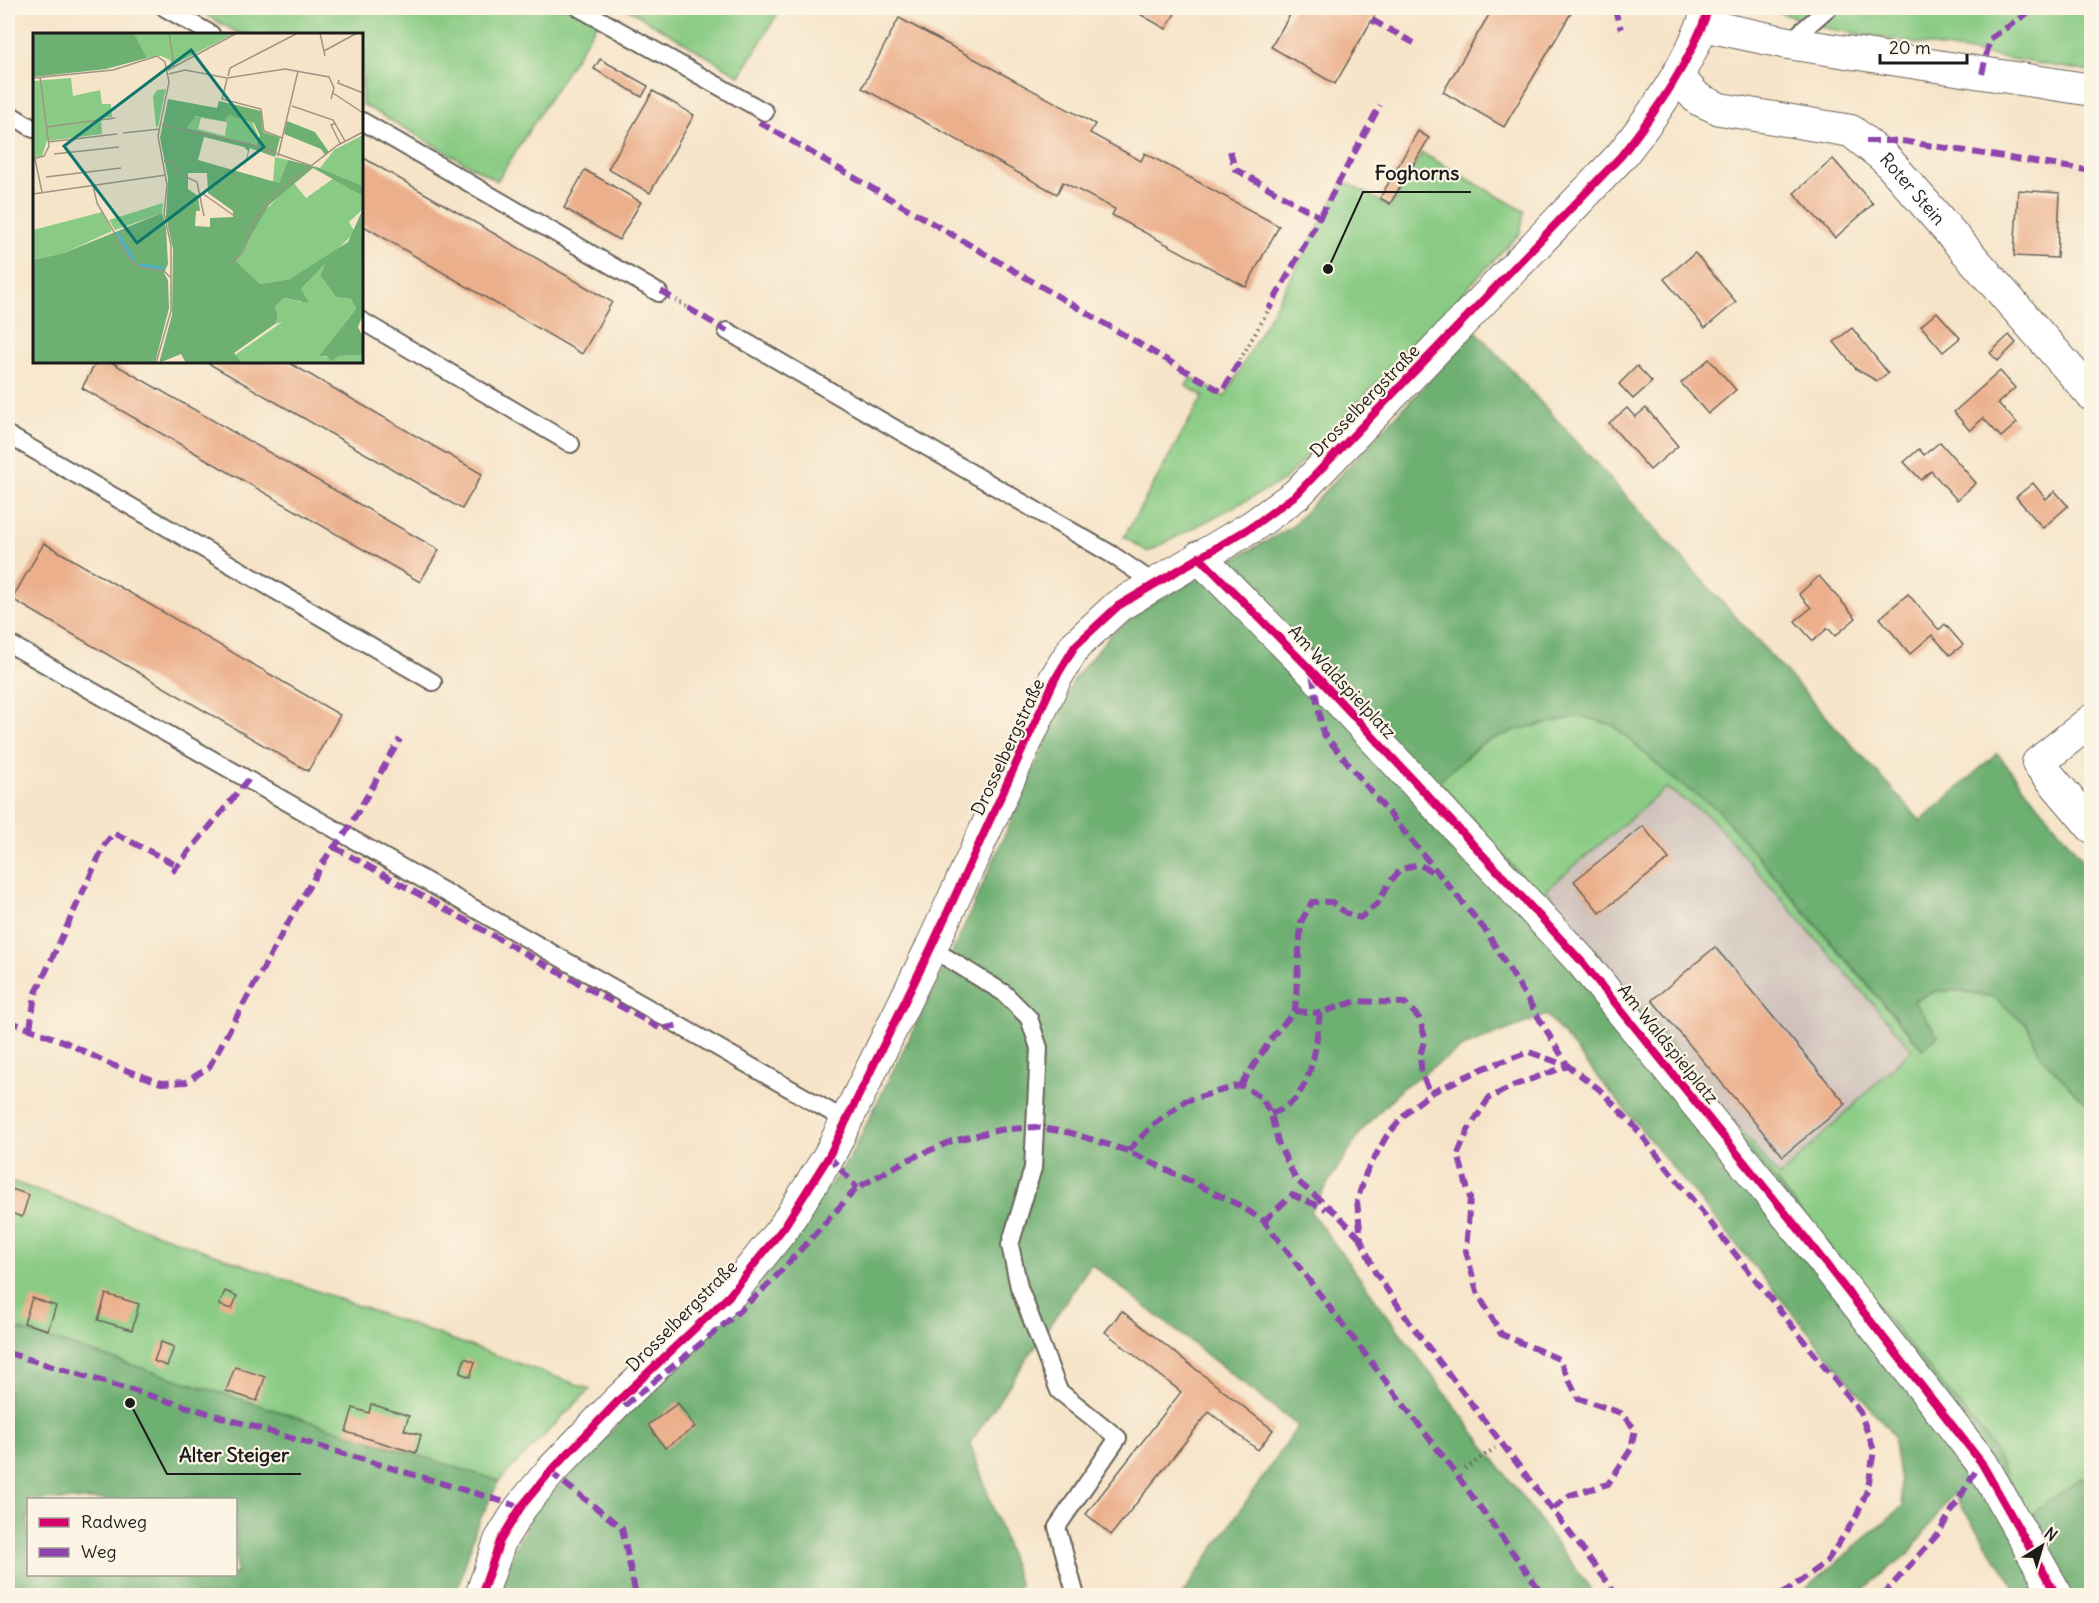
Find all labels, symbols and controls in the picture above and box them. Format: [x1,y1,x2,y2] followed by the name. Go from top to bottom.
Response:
[1880,27,1967,65] scale bar
[33,33,363,363] inset map
[1889,36,1931,59] text: 20 m
[1875,148,1950,230] street label: Roter Stein
[1363,154,1471,192] callout: Foghorns
[1375,160,1459,185] text: Foghorns
[1305,339,1424,462] street label: Drosselbergstraße
[1284,620,1401,744] street label: Am Waldspielplatz
[966,675,1049,819] street label: Drosselbergstraße
[1613,979,1724,1109] street label: Am Waldspielplatz
[621,1255,742,1376] street label: Drosselbergstraße
[167,1436,301,1474] callout: Alter Steiger
[179,1442,290,1467] text: Alter Steiger
[27,1498,237,1576] legend
[81,1510,147,1533] text: Radweg
[2012,1516,2072,1576] north arrow
[2041,1523,2061,1545] text: N
[81,1540,116,1563] text: Weg

